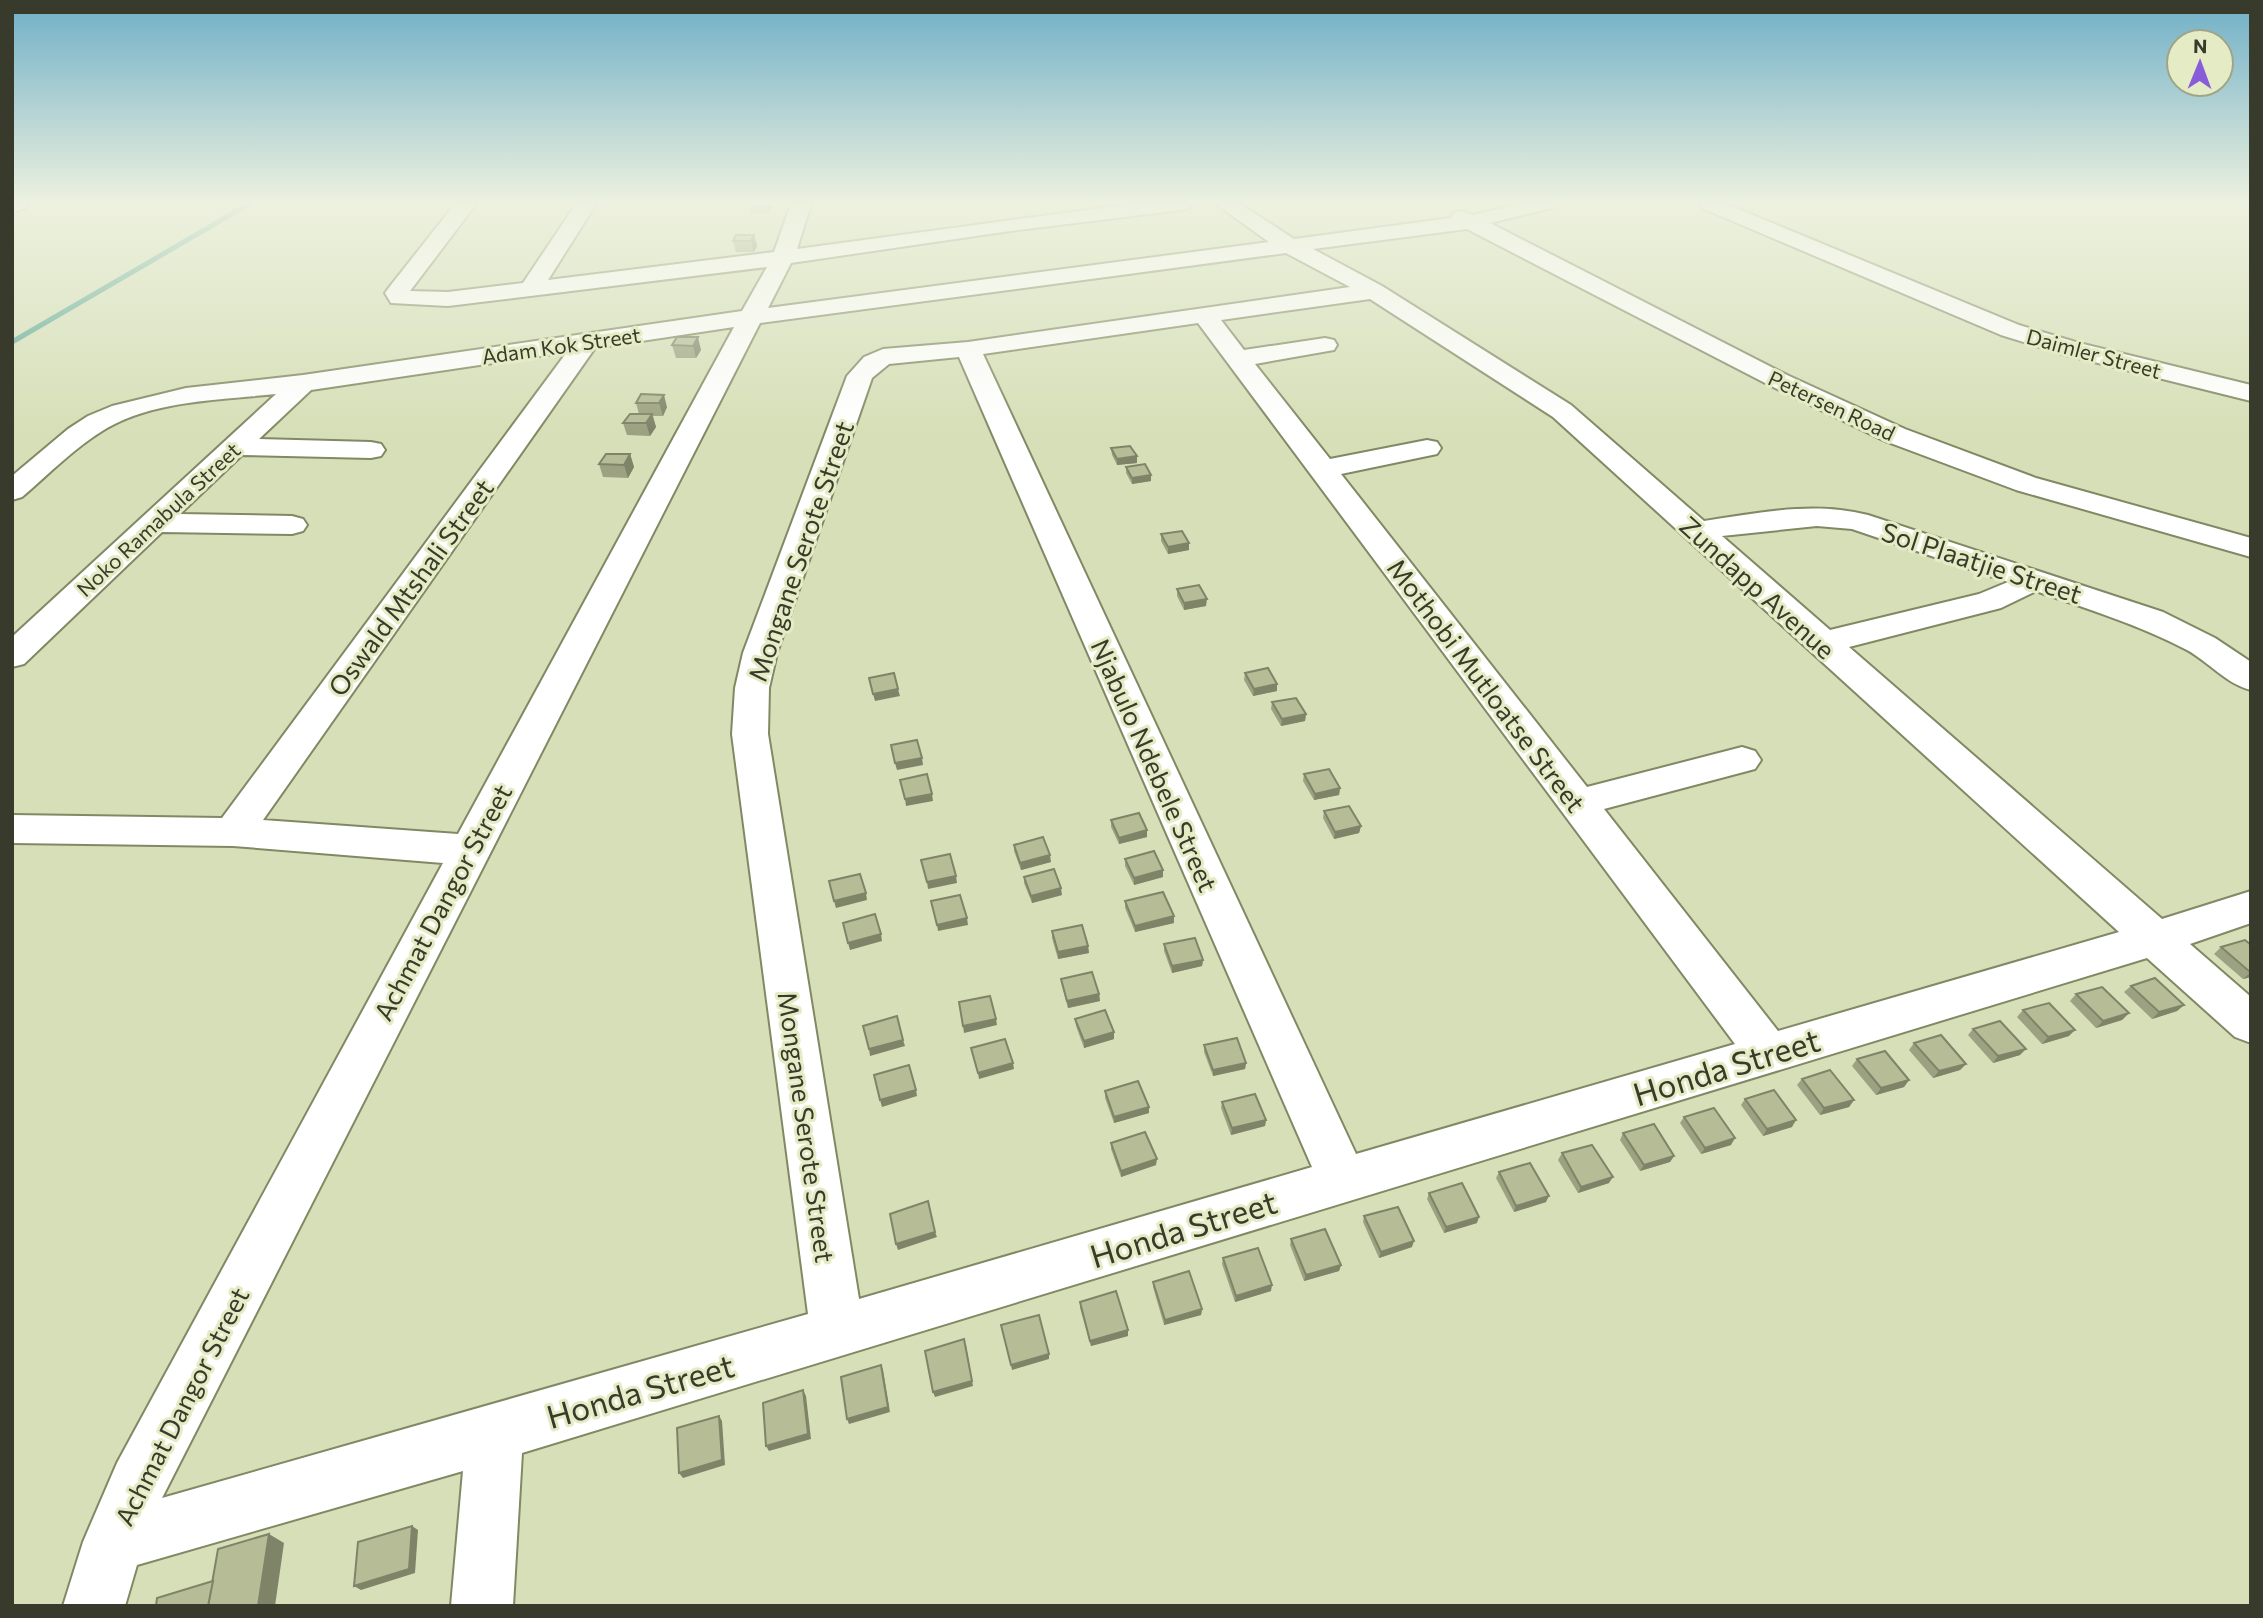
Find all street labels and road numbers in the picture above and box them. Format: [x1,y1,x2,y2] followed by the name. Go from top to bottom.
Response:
[480,321,642,369] street label: Adam Kok Street
[2024,323,2164,383] street label: Daimler Street
[1765,365,1899,445] street label: Petersen Road
[741,417,859,685] street label: Mongane Serote Street
[71,437,245,601] street label: Noko Ramabula Street
[321,472,499,702] street label: Oswald Mtshali Street
[1674,509,1842,665] street label: Zundapp Avenue
[1878,515,2086,609] street label: Sol Plaatjie Street
[1382,552,1592,818] street label: Mothobi Mutloatse Street
[1085,634,1225,896] street label: Njabulo Ndebele Street
[367,779,517,1025] street label: Achmat Dangor Street
[773,990,841,1264] street label: Mongane Serote Street
[1628,1019,1824,1113] street label: Honda Street
[1085,1181,1281,1275] street label: Honda Street
[108,1282,254,1530] street label: Achmat Dangor Street
[542,1344,738,1436] street label: Honda Street

